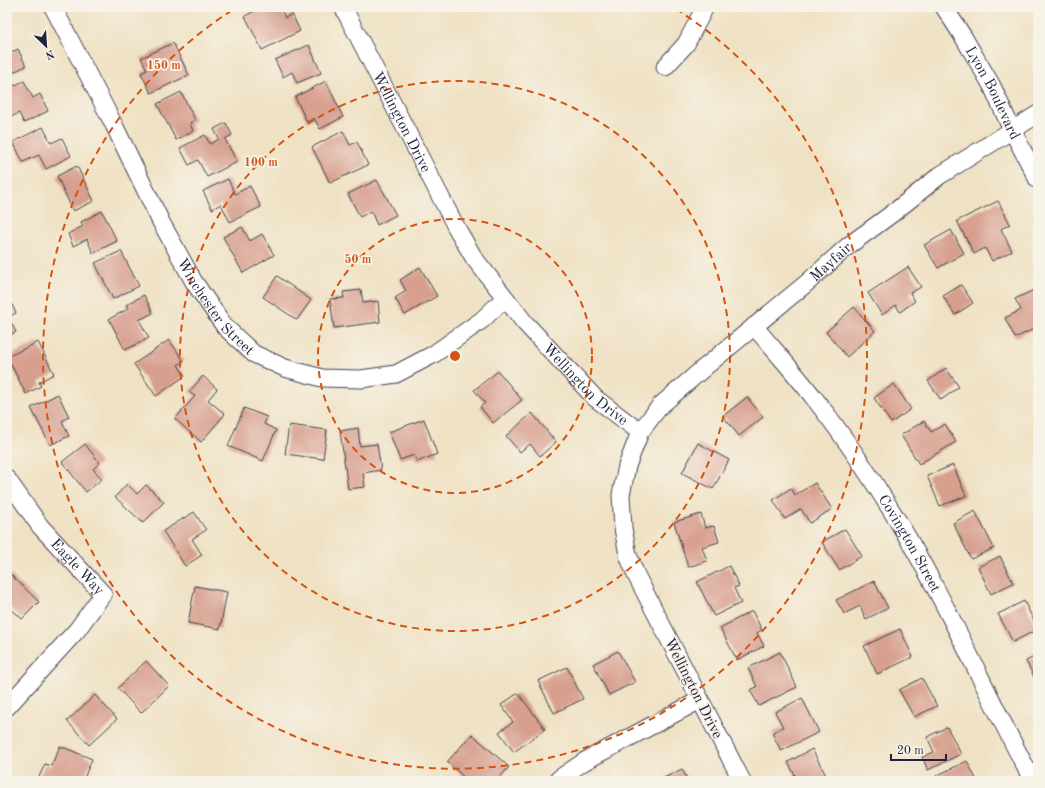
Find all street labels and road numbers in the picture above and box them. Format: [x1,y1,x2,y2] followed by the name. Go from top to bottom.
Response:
[962,44,1022,143] street label: Lyon Boulevard
[369,70,433,175] street label: Wellington Drive
[808,240,855,285] street label: Mayfair
[174,256,256,359] street label: Winchester Street
[539,341,630,429] street label: Wellington Drive
[875,493,942,595] street label: Covington Street
[47,537,106,599] street label: Eagle Way
[661,636,725,742] street label: Wellington Drive

